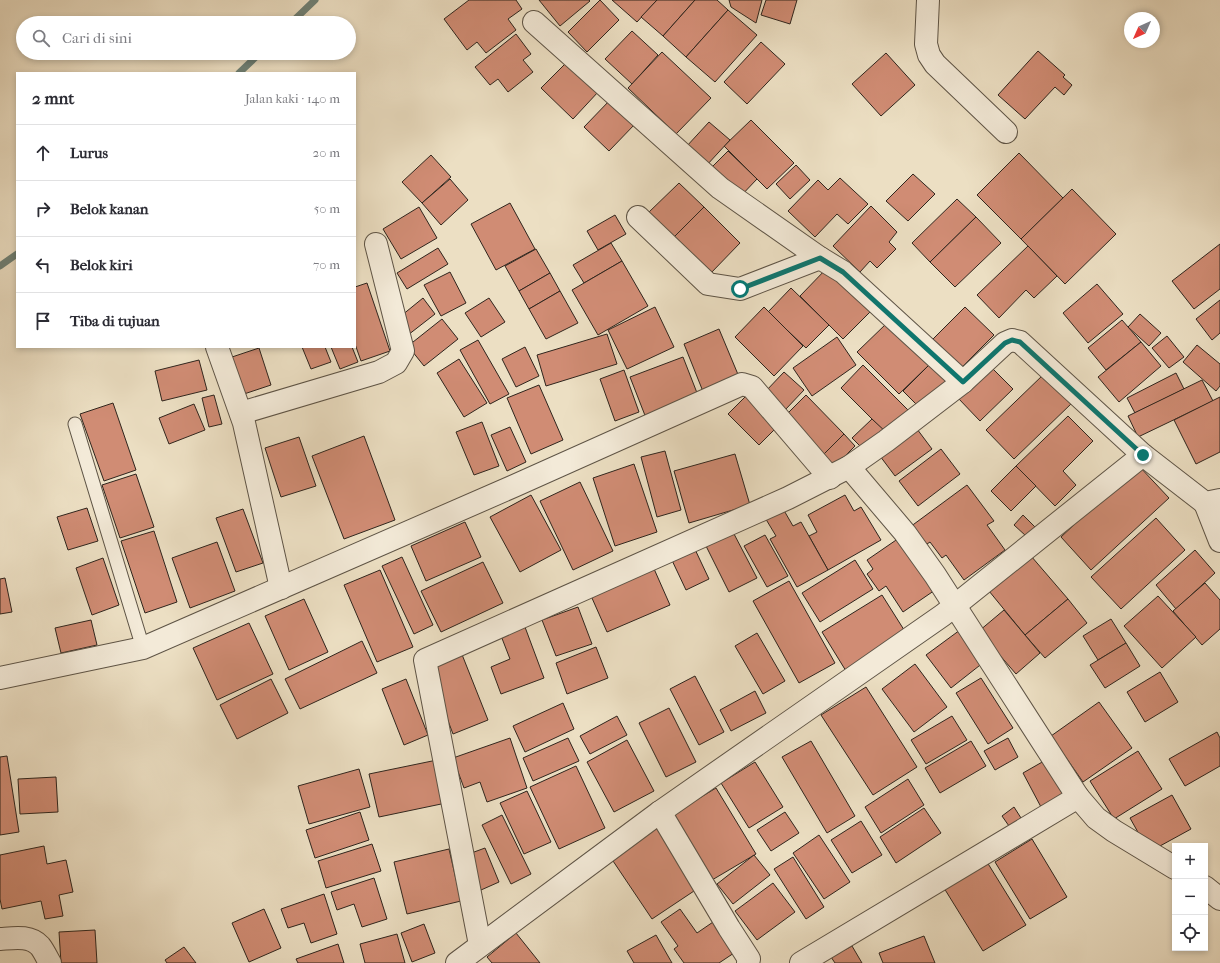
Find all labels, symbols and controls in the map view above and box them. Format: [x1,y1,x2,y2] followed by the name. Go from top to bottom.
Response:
[1124,12,1160,48] north arrow
[16,16,356,60] search box
[30,27,52,49] icon: search
[62,29,132,47] text: Cari di sini
[32,88,74,108] text: 2 mnt
[245,91,340,106] text: Jalan kaki · 140 m
[32,142,54,164] icon: ahead
[70,144,108,162] text: Lurus
[313,145,340,160] text: 20 m
[32,198,54,220] icon: right
[70,200,149,218] text: Belok kanan
[314,201,340,216] text: 50 m
[32,254,54,276] icon: left
[70,256,133,274] text: Belok kiri
[313,257,340,272] text: 70 m
[731,280,749,298] route start
[32,310,54,332] icon: arrive
[70,312,160,330] text: Tiba di tujuan
[1134,446,1152,464] route end
[1172,843,1208,951] map controls
[1172,843,1208,879] button: +
[1172,879,1208,915] button: −
[1172,915,1208,951] button: locate

